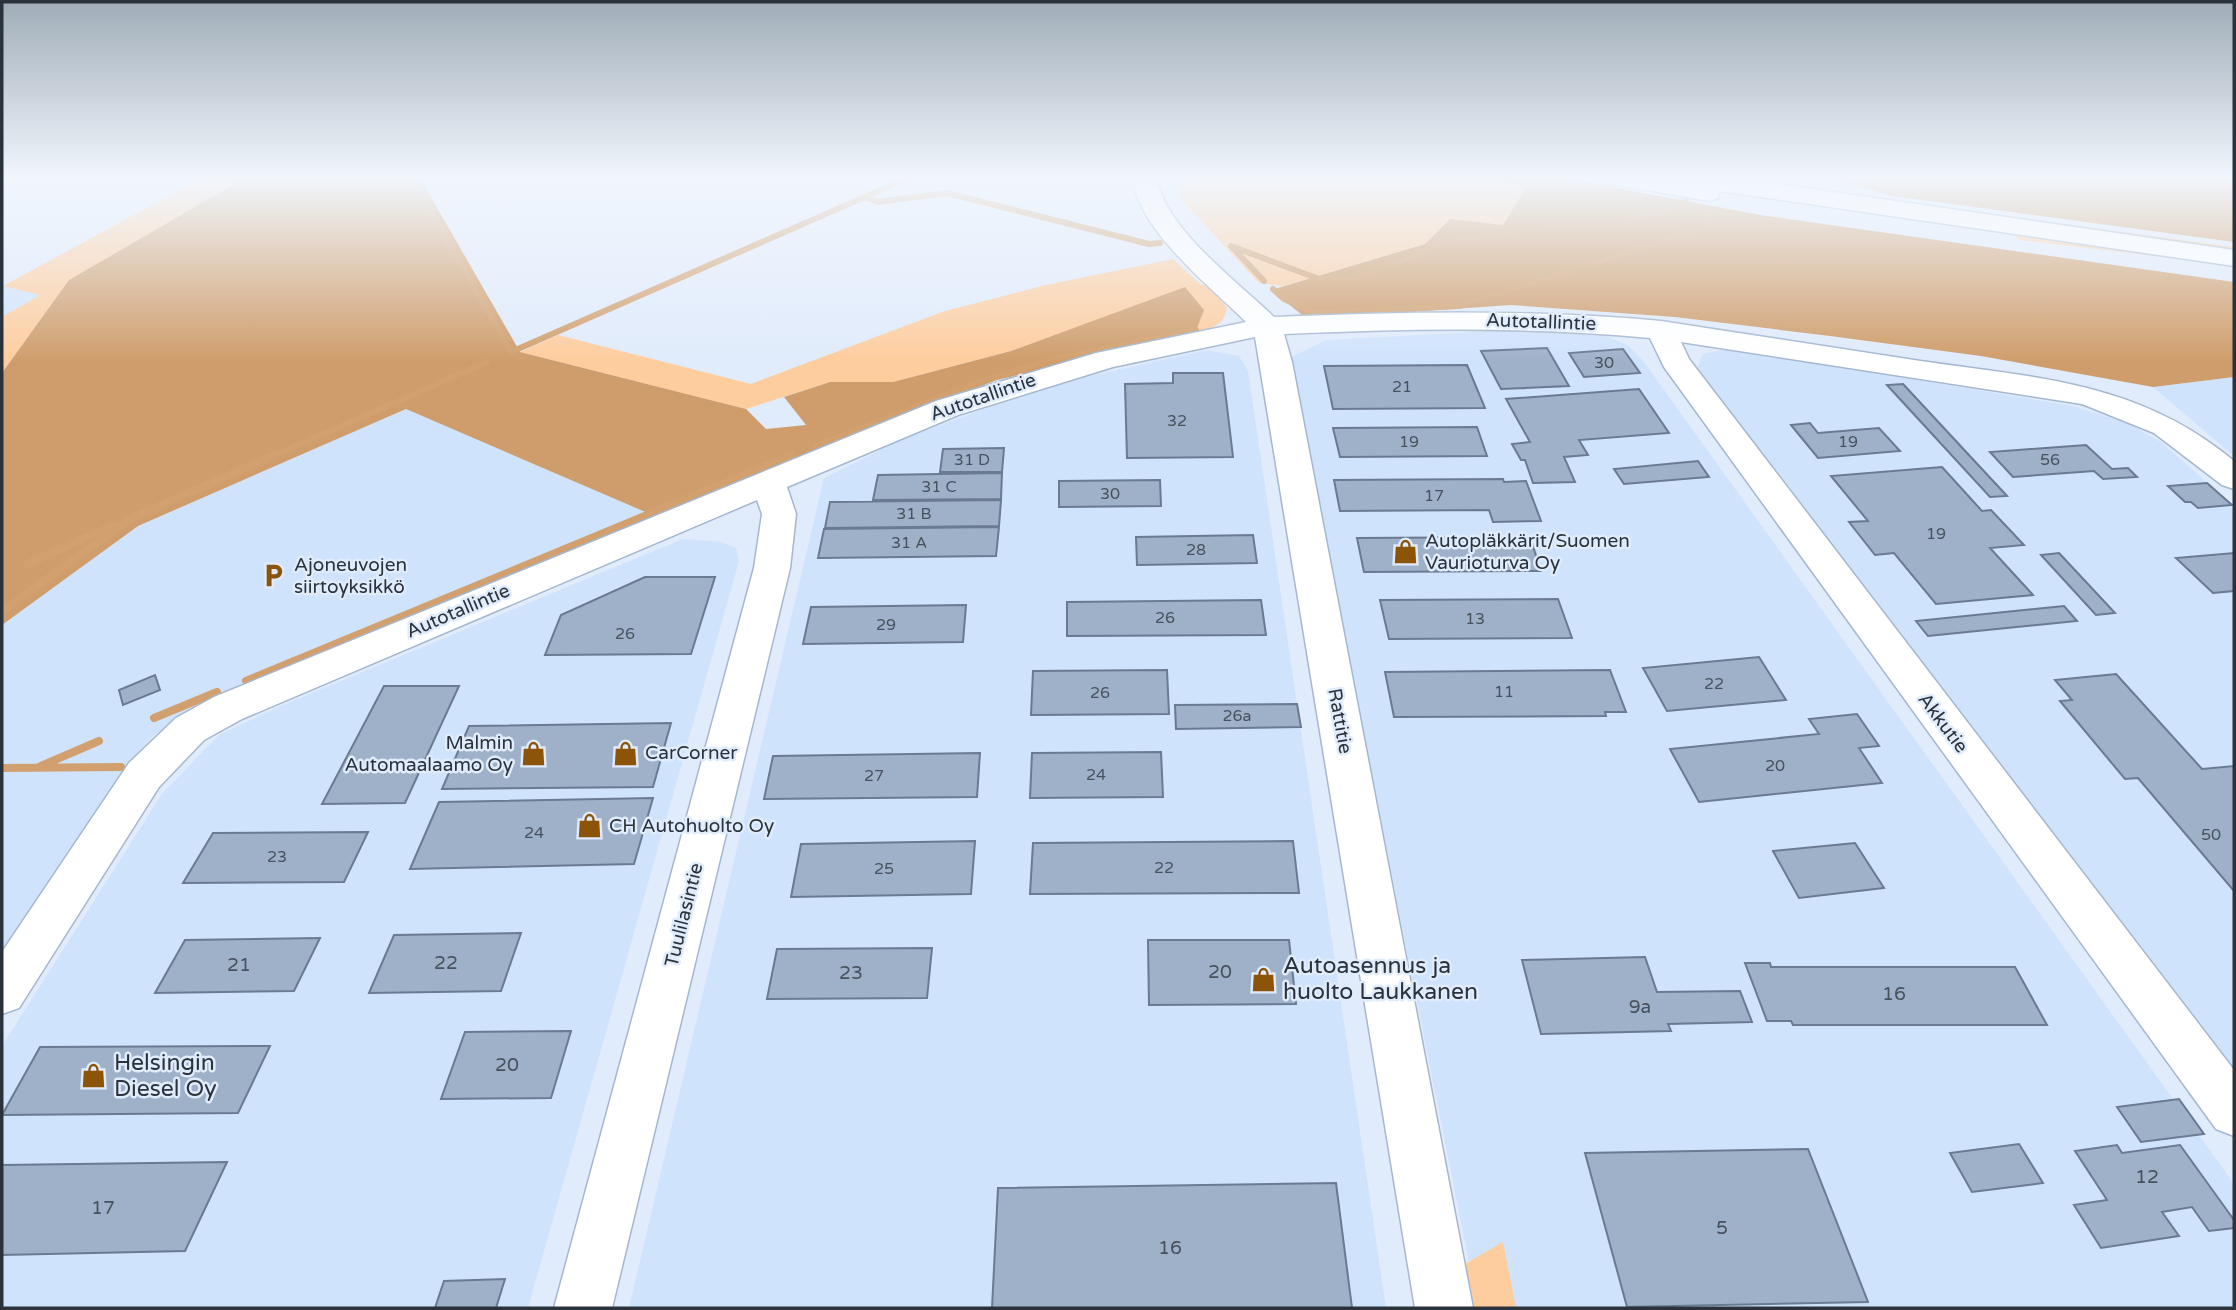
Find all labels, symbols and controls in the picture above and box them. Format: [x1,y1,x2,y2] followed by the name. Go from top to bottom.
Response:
[1486,309,1596,335] street label: Autotallintie
[1594,353,1614,373] house number: 30
[927,369,1039,425] street label: Autotallintie
[1392,377,1412,397] house number: 21
[1167,411,1187,431] house number: 32
[1399,432,1419,452] house number: 19
[1838,432,1858,452] house number: 19
[954,450,990,470] house number: 31 D
[2040,450,2060,470] house number: 56
[921,477,957,497] house number: 31 C
[1100,484,1120,504] house number: 30
[1424,486,1444,506] house number: 17
[896,504,932,524] house number: 31 B
[1926,524,1946,544] house number: 19
[1425,530,1630,574] place label: Autopläkkärit/Suomen Vaurioturva Oy
[891,533,927,553] house number: 31 A
[1391,538,1419,566] shop icon: Autopläkkärit/Suomen Vaurioturva Oy
[1186,540,1206,560] house number: 28
[294,554,407,598] place label: Ajoneuvojen siirtoyksikkö
[260,562,288,590] parking icon: Ajoneuvojen siirtoyksikkö
[403,579,513,643] street label: Autotallintie
[1155,608,1175,628] house number: 26
[1465,609,1485,629] house number: 13
[876,615,896,635] house number: 29
[615,624,635,644] house number: 26
[1704,674,1724,694] house number: 22
[1494,682,1514,702] house number: 11
[1090,683,1110,703] house number: 26
[1323,687,1357,755] street label: Rattitie
[1913,689,1973,757] street label: Akkutie
[1222,706,1252,726] house number: 26a
[344,732,513,776] place label: Malmin Automaalaamo Oy
[611,739,639,767] shop icon: CarCorner
[519,740,547,768] shop icon: Malmin Automaalaamo Oy
[645,742,738,764] place label: CarCorner
[1765,756,1785,776] house number: 20
[1086,765,1106,785] house number: 24
[864,766,884,786] house number: 27
[575,812,603,840] shop icon: CH Autohuolto Oy
[609,815,774,837] place label: CH Autohuolto Oy
[524,823,544,843] house number: 24
[2201,825,2221,845] house number: 50
[267,847,287,867] house number: 23
[1154,858,1174,878] house number: 22
[874,859,894,879] house number: 25
[660,861,708,969] street label: Tuulilasintie
[434,952,458,974] house number: 22
[1283,952,1478,1006] place label: Autoasennus ja huolto Laukkanen
[227,954,251,976] house number: 21
[1208,961,1232,983] house number: 20
[839,962,863,984] house number: 23
[1249,965,1277,993] shop icon: Autoasennus ja huolto Laukkanen
[1882,983,1906,1005] house number: 16
[1629,996,1651,1018] house number: 9a
[114,1049,217,1103] place label: Helsingin Diesel Oy
[495,1054,519,1076] house number: 20
[80,1062,108,1090] shop icon: Helsingin Diesel Oy
[2135,1166,2159,1188] house number: 12
[91,1197,115,1219] house number: 17
[1716,1217,1728,1239] house number: 5
[1158,1237,1182,1259] house number: 16

